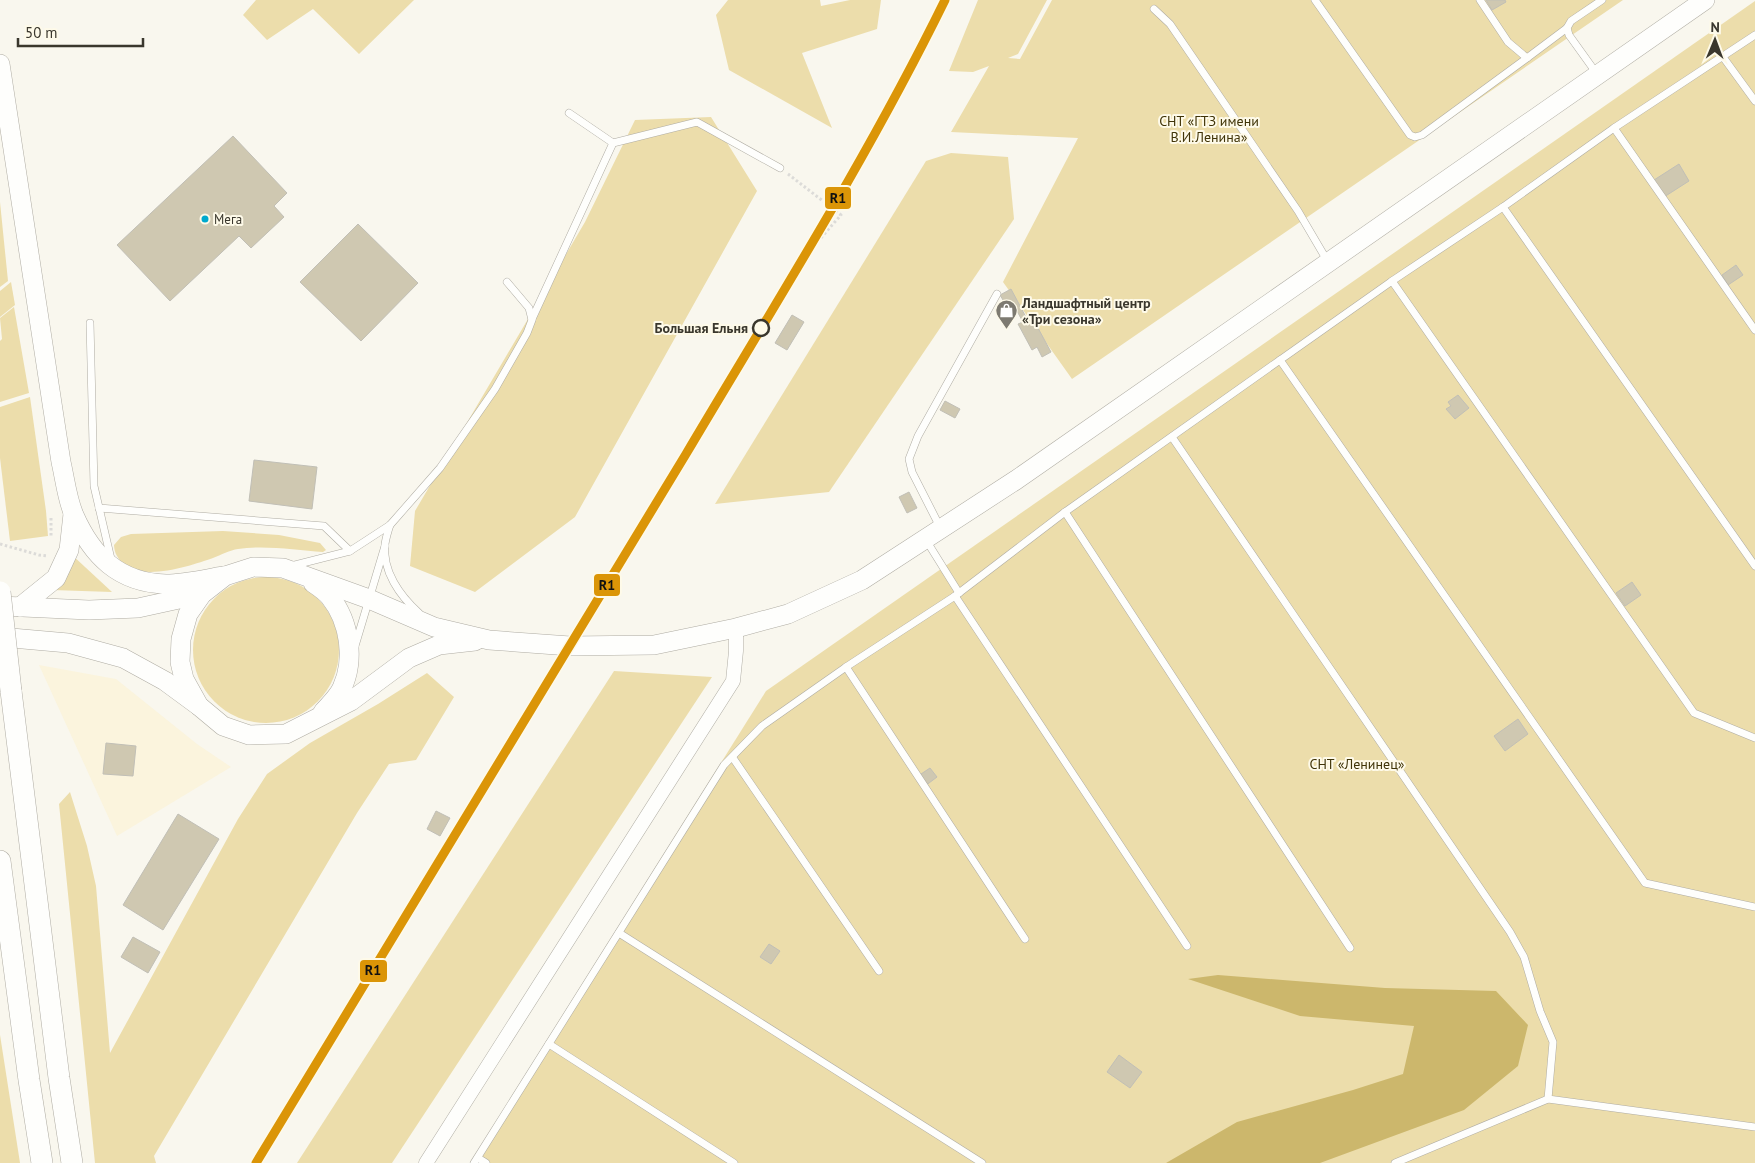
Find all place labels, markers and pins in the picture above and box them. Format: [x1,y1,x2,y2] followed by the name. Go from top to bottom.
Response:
[214,211,242,228] place label: Мега
[200,214,210,224] marker: Мега
[1021,294,1151,328] place label: Ландшафтный центр «Три сезона»
[994,299,1018,330] shop icon: Ландшафтный центр «Три сезона»
[654,319,748,337] place label: Большая Ельня
[752,319,770,337] marker: Большая Ельня

